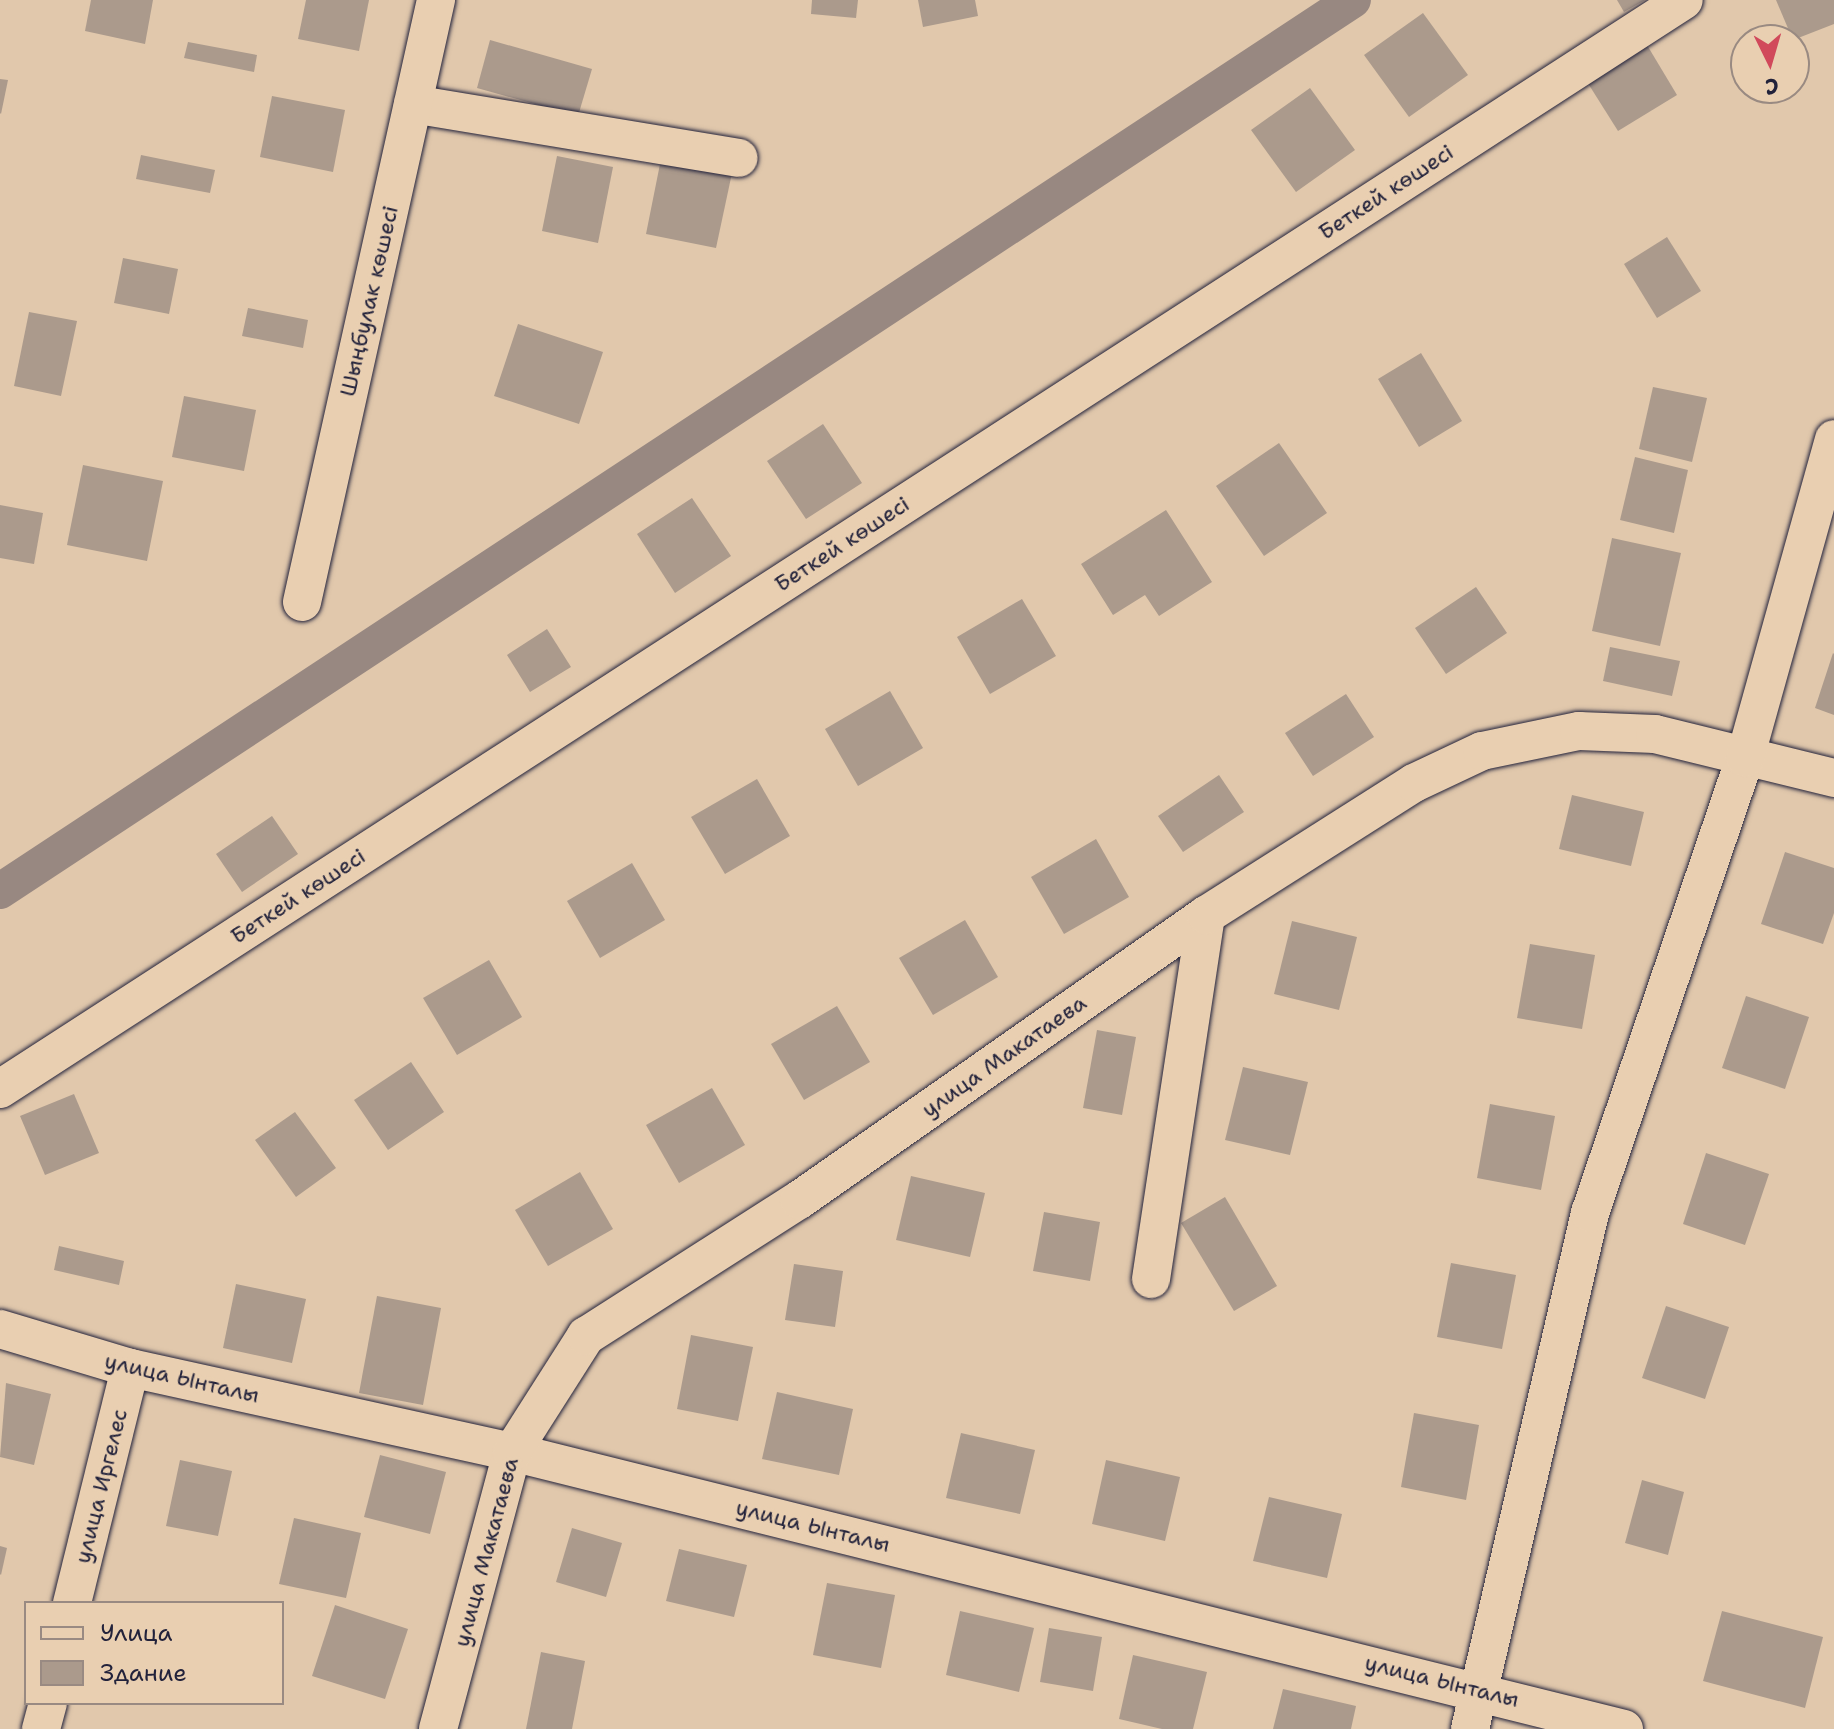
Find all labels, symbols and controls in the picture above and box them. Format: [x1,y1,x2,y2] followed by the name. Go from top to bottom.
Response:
[1730,24,1810,104] north arrow
[1764,71,1780,101] text: С
[1314,139,1458,245] street label: Беткей көшесі
[334,203,404,399] street label: Шыңбулак көшесі
[770,491,914,597] street label: Беткей көшесі
[226,843,370,949] street label: Беткей көшесі
[917,989,1091,1123] street label: улица Макатаева
[102,1347,262,1409] street label: улица Ынталы
[69,1406,133,1566] street label: улица Иргелес
[448,1455,524,1649] street label: улица Макатаева
[733,1494,893,1558] street label: улица Ынталы
[24,1601,284,1705] legend
[100,1617,173,1649] text: Улица
[1362,1649,1522,1713] street label: улица Ынталы
[100,1657,187,1689] text: Здание

